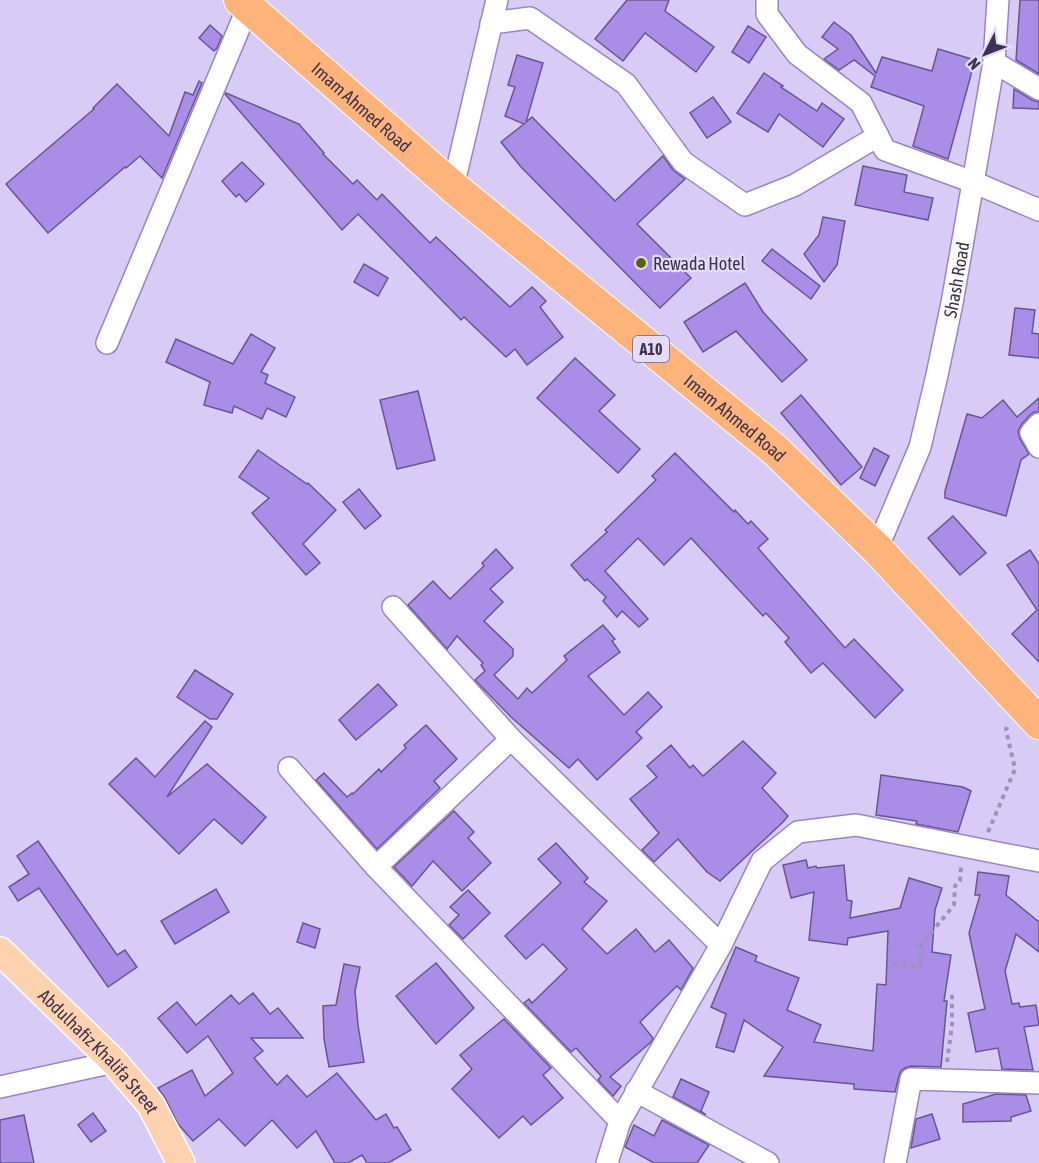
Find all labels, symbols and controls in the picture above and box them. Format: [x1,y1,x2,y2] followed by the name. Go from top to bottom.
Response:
[955,24,1015,84] north arrow
[964,55,984,74] text: N
[308,58,416,156] street label: Imam Ahmed Road
[939,240,973,319] street label: Shash Road
[653,253,745,274] place label: Rewada Hotel
[634,256,648,270] marker: Rewada Hotel
[633,336,669,362] road number: A10
[680,370,791,466] street label: Imam Ahmed Road
[35,984,164,1117] street label: Abdulhafiz Khalifa Street

